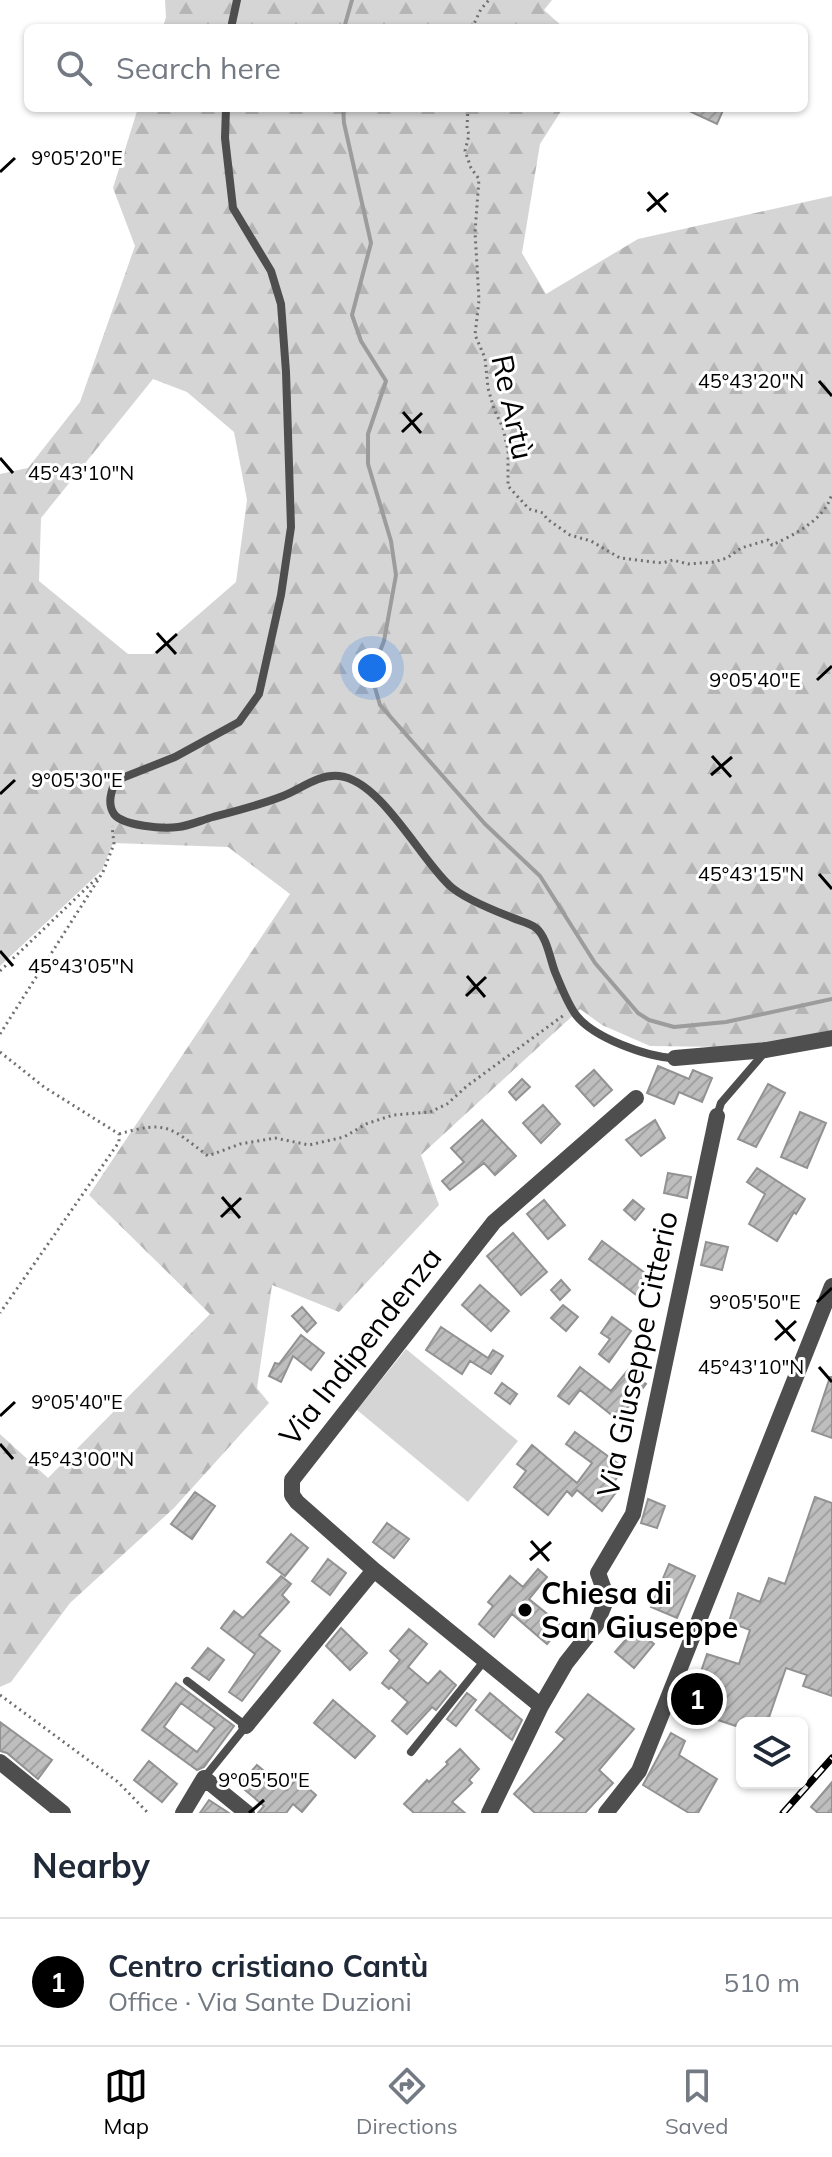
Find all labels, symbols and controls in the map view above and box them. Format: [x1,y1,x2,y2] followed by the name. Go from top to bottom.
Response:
[24,24,808,112] search box
[52,46,96,90] icon: search
[116,49,281,87] text: Search here
[31,145,123,170] text: 9°05'20"E
[483,351,543,463] street label: Re Artù
[698,368,804,393] text: 45°43'20"N
[28,460,134,485] text: 45°43'10"N
[352,648,392,688] your location
[709,667,801,692] text: 9°05'40"E
[31,767,123,792] text: 9°05'30"E
[698,861,804,886] text: 45°43'15"N
[28,953,134,978] text: 45°43'05"N
[588,1208,686,1500] street label: Via Giuseppe Citterio
[271,1239,449,1453] street label: Via Indipendenza
[709,1289,801,1314] text: 9°05'50"E
[698,1354,804,1379] text: 45°43'10"N
[31,1389,123,1414] text: 9°05'40"E
[28,1446,134,1471] text: 45°43'00"N
[541,1574,738,1646] place label: Chiesa di San Giuseppe
[516,1601,534,1619] marker: Chiesa di San Giuseppe
[671,1669,723,1729] pin: 1
[736,1717,808,1789] map controls
[736,1717,808,1789] button: layers
[218,1767,310,1792] text: 9°05'50"E
[32,1844,150,1887] text: Nearby
[108,1947,428,1985] text: Centro cristiano Cantù
[50,1966,66,1999] text: 1
[724,1966,800,1999] text: 510 m
[108,1985,412,2018] text: Office · Via Sante Duzioni
[104,2064,149,2140] tab: Map
[356,2064,458,2140] tab: Directions
[665,2064,728,2140] tab: Saved

